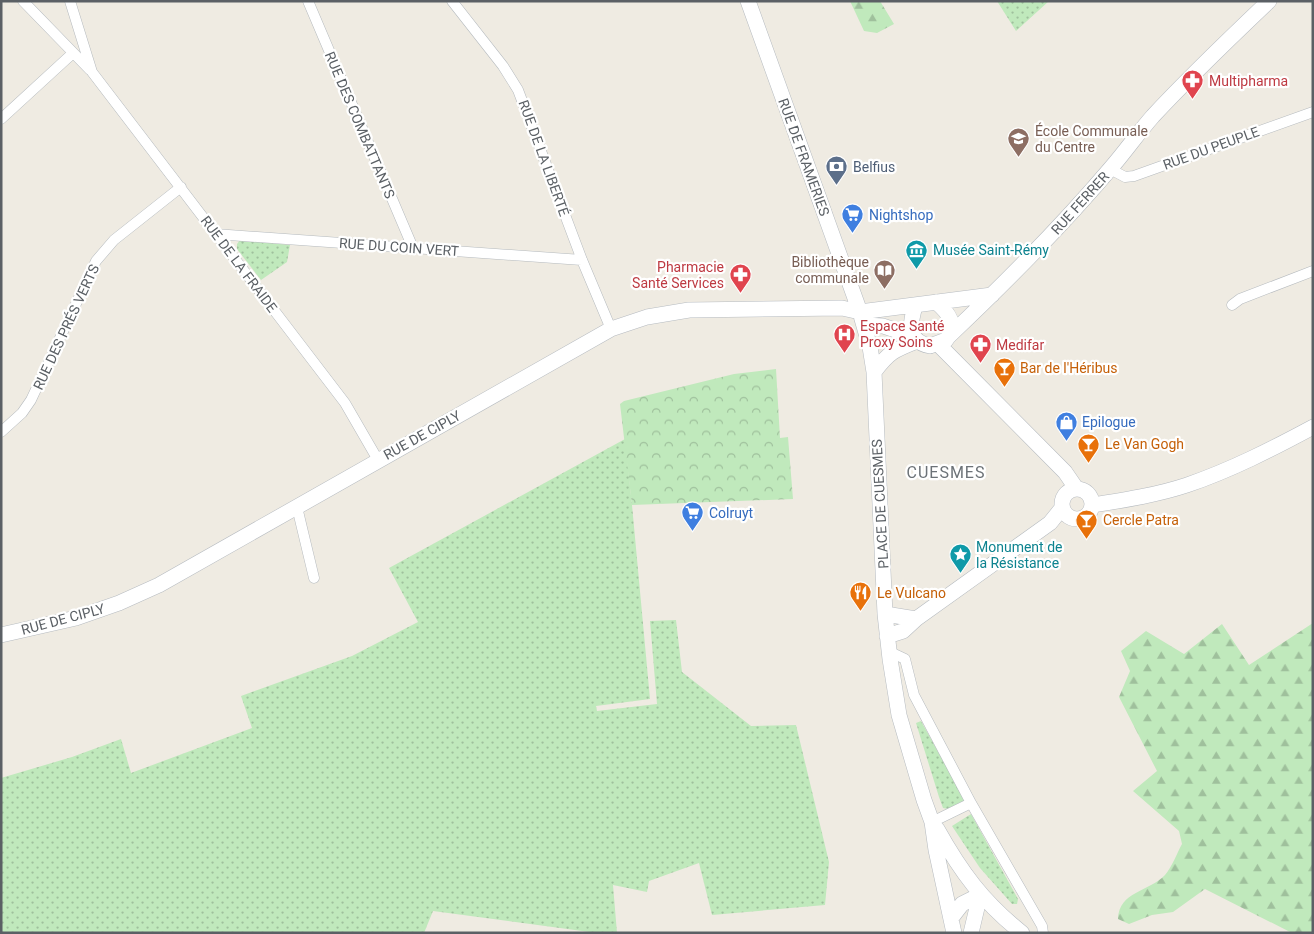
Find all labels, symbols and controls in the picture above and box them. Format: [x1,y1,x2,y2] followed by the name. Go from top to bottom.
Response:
[322,49,398,201] street label: RUE DES COMBATTANTS
[1181,69,1205,100] pharmacy icon: Multipharma
[1209,73,1288,89] place label: Multipharma
[775,96,833,218] street label: RUE DE FRAMERIES
[516,97,573,218] street label: RUE DE LA LIBERTÉ
[1035,122,1148,155] place label: École Communale du Centre
[1161,123,1261,173] street label: RUE DU PEUPLE
[1007,127,1031,158] school or university icon: École Communale du Centre
[825,155,849,186] bank icon: Belfius
[853,159,895,175] place label: Belfius
[1048,168,1113,238] street label: RUE FERRER
[841,203,865,234] supermarket icon: Nightshop
[869,207,933,223] place label: Nightshop
[198,213,280,315] street label: RUE DE LA FRAIDE
[338,235,460,259] street label: RUE DU COIN VERT
[905,238,929,269] museum icon: Musée Saint-Rémy
[933,242,1049,258] place label: Musée Saint-Rémy
[791,254,869,286] place label: Bibliothèque communale
[873,258,897,289] library icon: Bibliothèque communale
[632,259,724,291] place label: Pharmacie Santé Services
[29,261,102,392] street label: RUE DES PRÉS VERTS
[728,263,752,294] pharmacy icon: Pharmacie Santé Services
[860,318,945,350] place label: Espace Santé Proxy Soins
[832,322,856,353] hospital icon: Espace Santé Proxy Soins
[968,333,992,364] pharmacy icon: Medifar
[996,337,1044,353] place label: Medifar
[992,356,1016,387] bar icon: Bar de l'Héribus
[1020,360,1118,376] place label: Bar de l'Héribus
[381,407,464,463] street label: RUE DE CIPLY
[1054,410,1078,441] shop icon: Epilogue
[1082,414,1136,430] place label: Epilogue
[1077,432,1101,463] bar icon: Le Van Gogh
[1105,436,1184,452] place label: Le Van Gogh
[869,439,891,569] street label: PLACE DE CUESMES
[907,463,985,482] district label: CUESMES
[681,501,705,532] supermarket icon: Colruyt
[709,505,754,521] place label: Colruyt
[1075,508,1099,539] bar icon: Cercle Patra
[1103,512,1179,528] place label: Cercle Patra
[976,539,1062,571] place label: Monument de la Résistance
[948,543,972,574] place icon: Monument de la Résistance
[849,581,873,612] restaurant icon: Le Vulcano
[877,585,946,601] place label: Le Vulcano
[19,600,107,638] street label: RUE DE CIPLY

